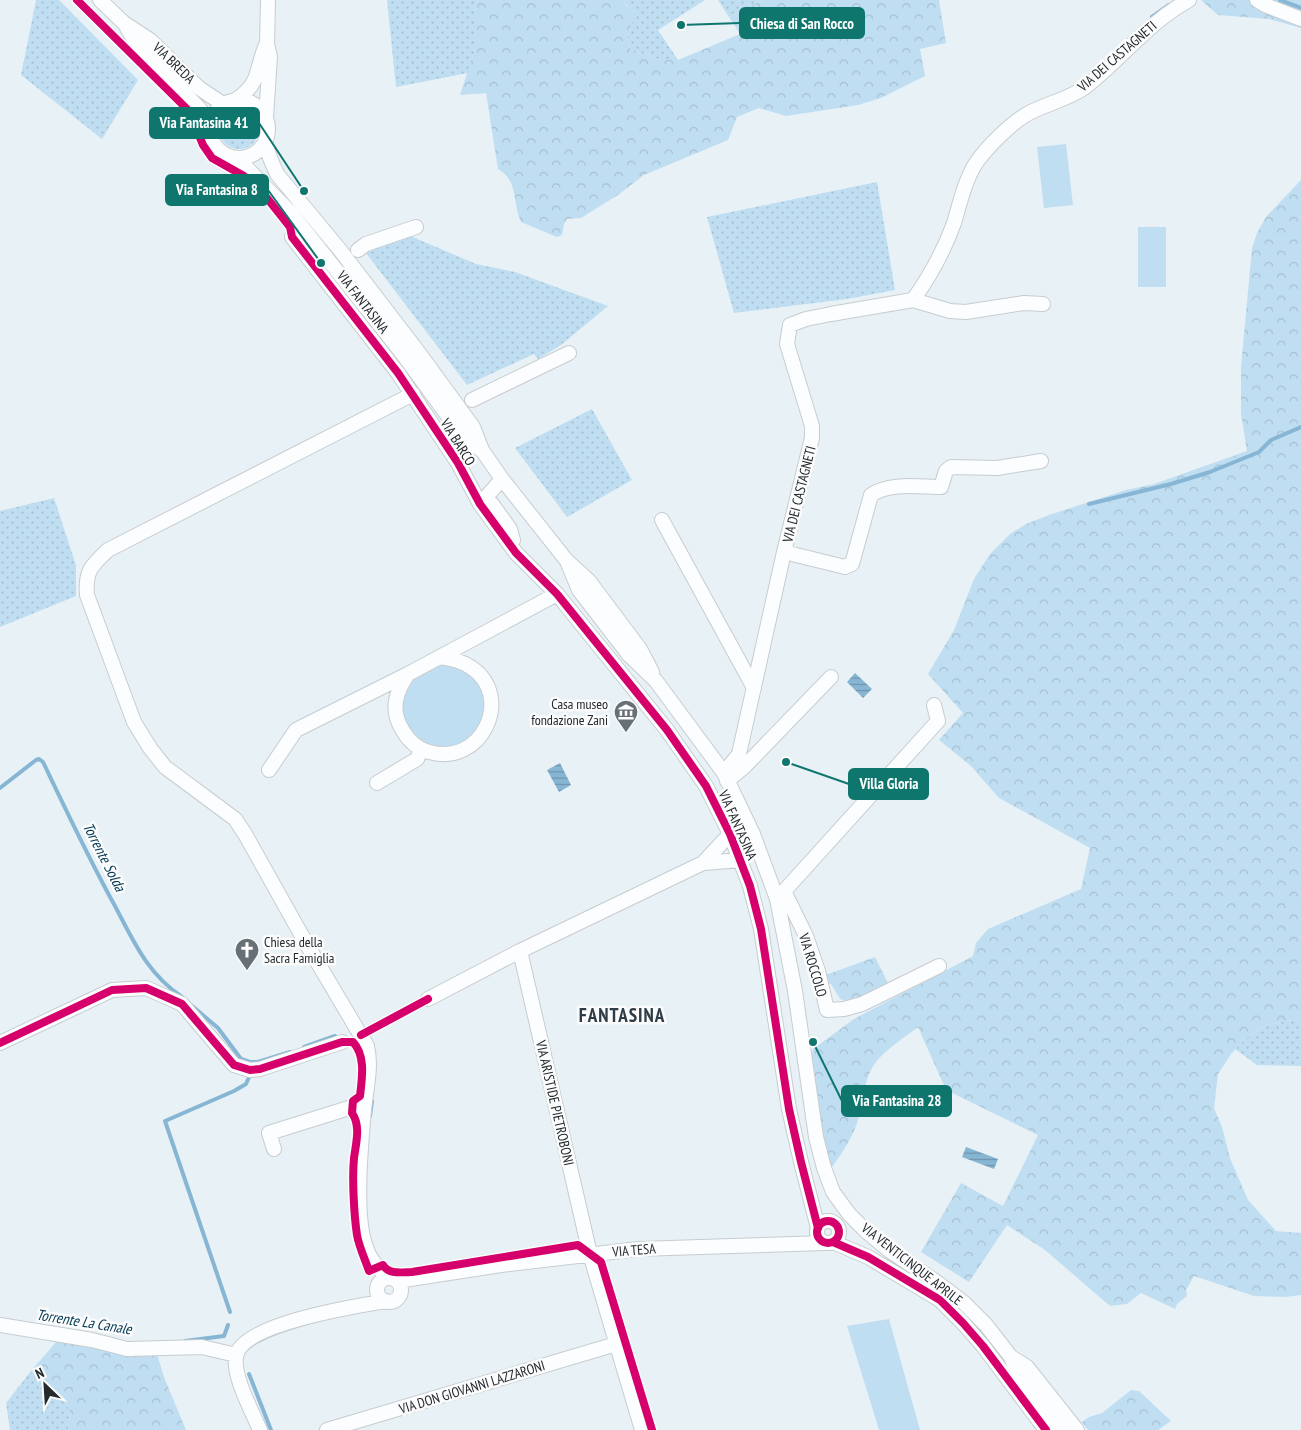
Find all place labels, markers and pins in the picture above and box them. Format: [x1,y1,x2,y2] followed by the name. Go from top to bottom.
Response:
[740,8,864,38] callout: Chiesa di San Rocco
[150,108,259,138] callout: Via Fantasina 41
[166,175,268,205] callout: Via Fantasina 8
[531,695,608,729] place label: Casa museo fondazione Zani
[613,699,639,733] museum icon: Casa museo fondazione Zani
[849,769,928,799] callout: Villa Gloria
[264,933,334,967] place label: Chiesa della Sacra Famiglia
[234,937,260,971] church icon: Chiesa della Sacra Famiglia
[842,1086,951,1116] callout: Via Fantasina 28

